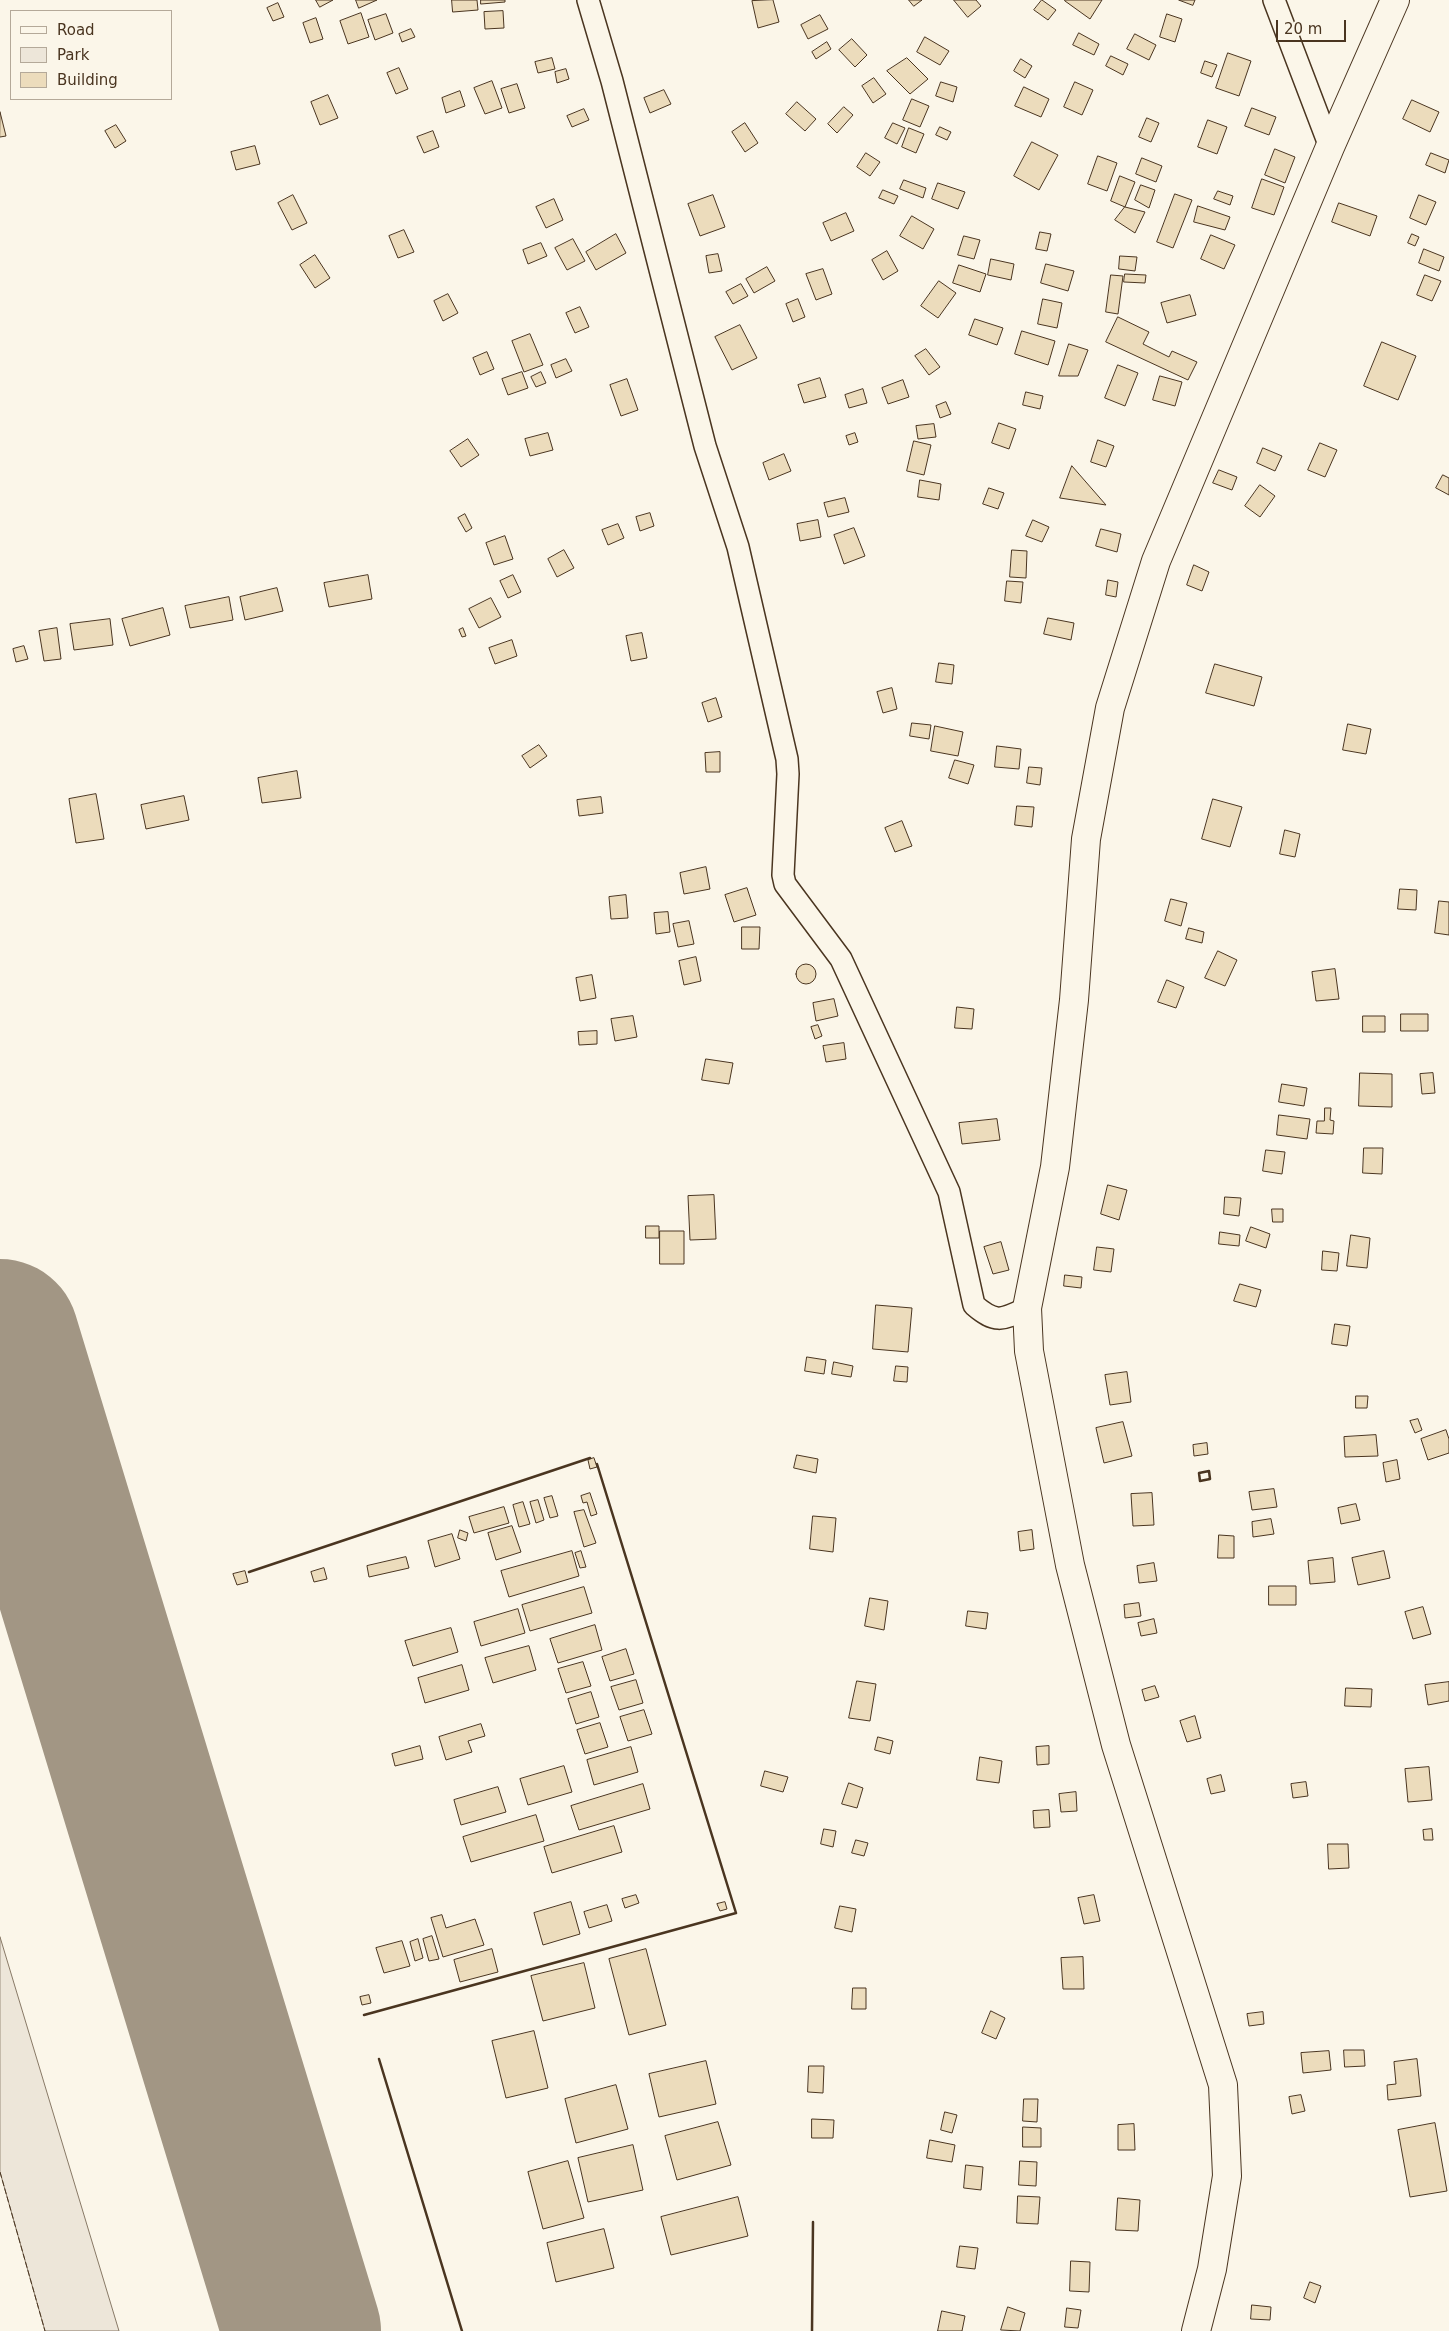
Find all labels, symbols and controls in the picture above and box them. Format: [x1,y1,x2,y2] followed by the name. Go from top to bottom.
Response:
[10,10,172,100] legend
[1279,10,1349,42] scale bar
[1284,20,1322,38] text: 20 m
[57,21,95,39] text: Road
[57,46,89,64] text: Park
[57,71,118,89] text: Building

